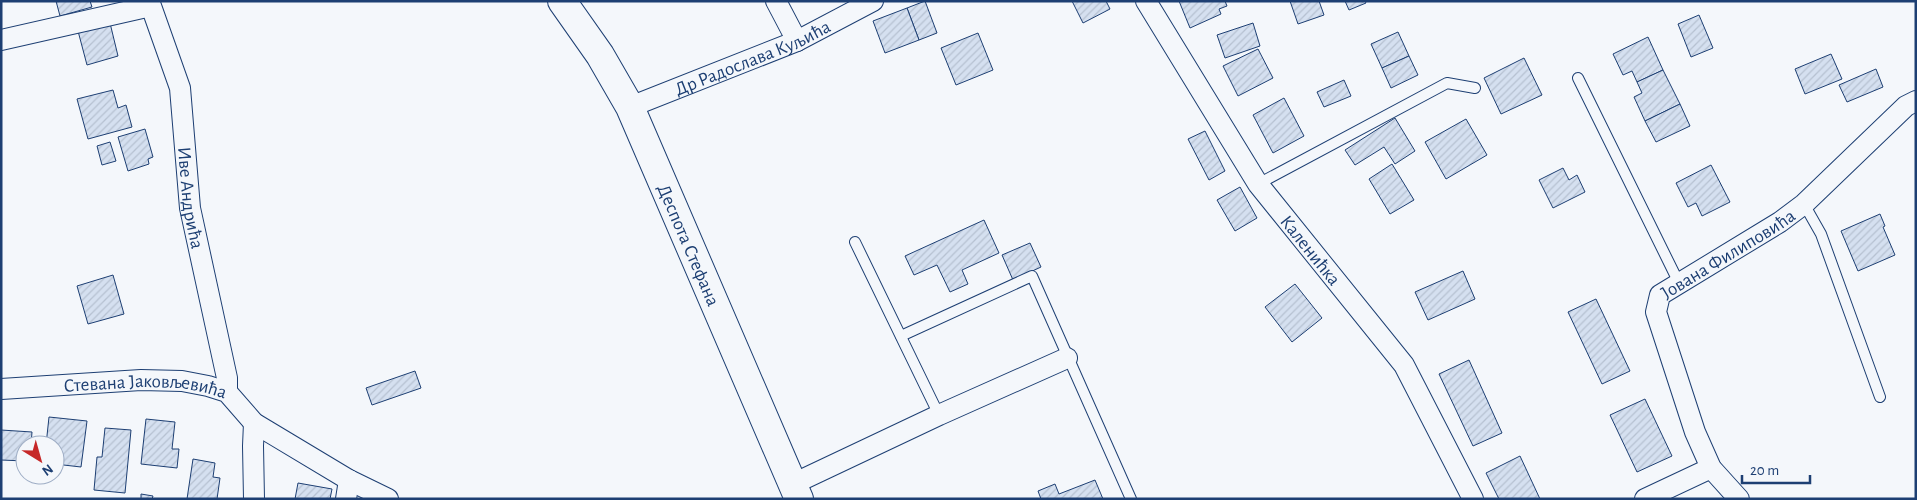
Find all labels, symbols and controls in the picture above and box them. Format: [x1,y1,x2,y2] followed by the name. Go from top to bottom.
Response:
[672,17,834,99] street label: Др Радослава Куљића
[174,146,207,251] street label: Иве Андрића
[653,182,723,309] street label: Деспота Стефана
[1658,206,1799,303] street label: Јована Филиповића
[1276,212,1344,290] street label: Каленићка
[63,372,229,402] street label: Стевана Јаковљевића
[15,435,65,485] north arrow
[1742,452,1810,484] scale bar
[39,461,55,478] text: N
[1750,463,1779,478] text: 20 m

